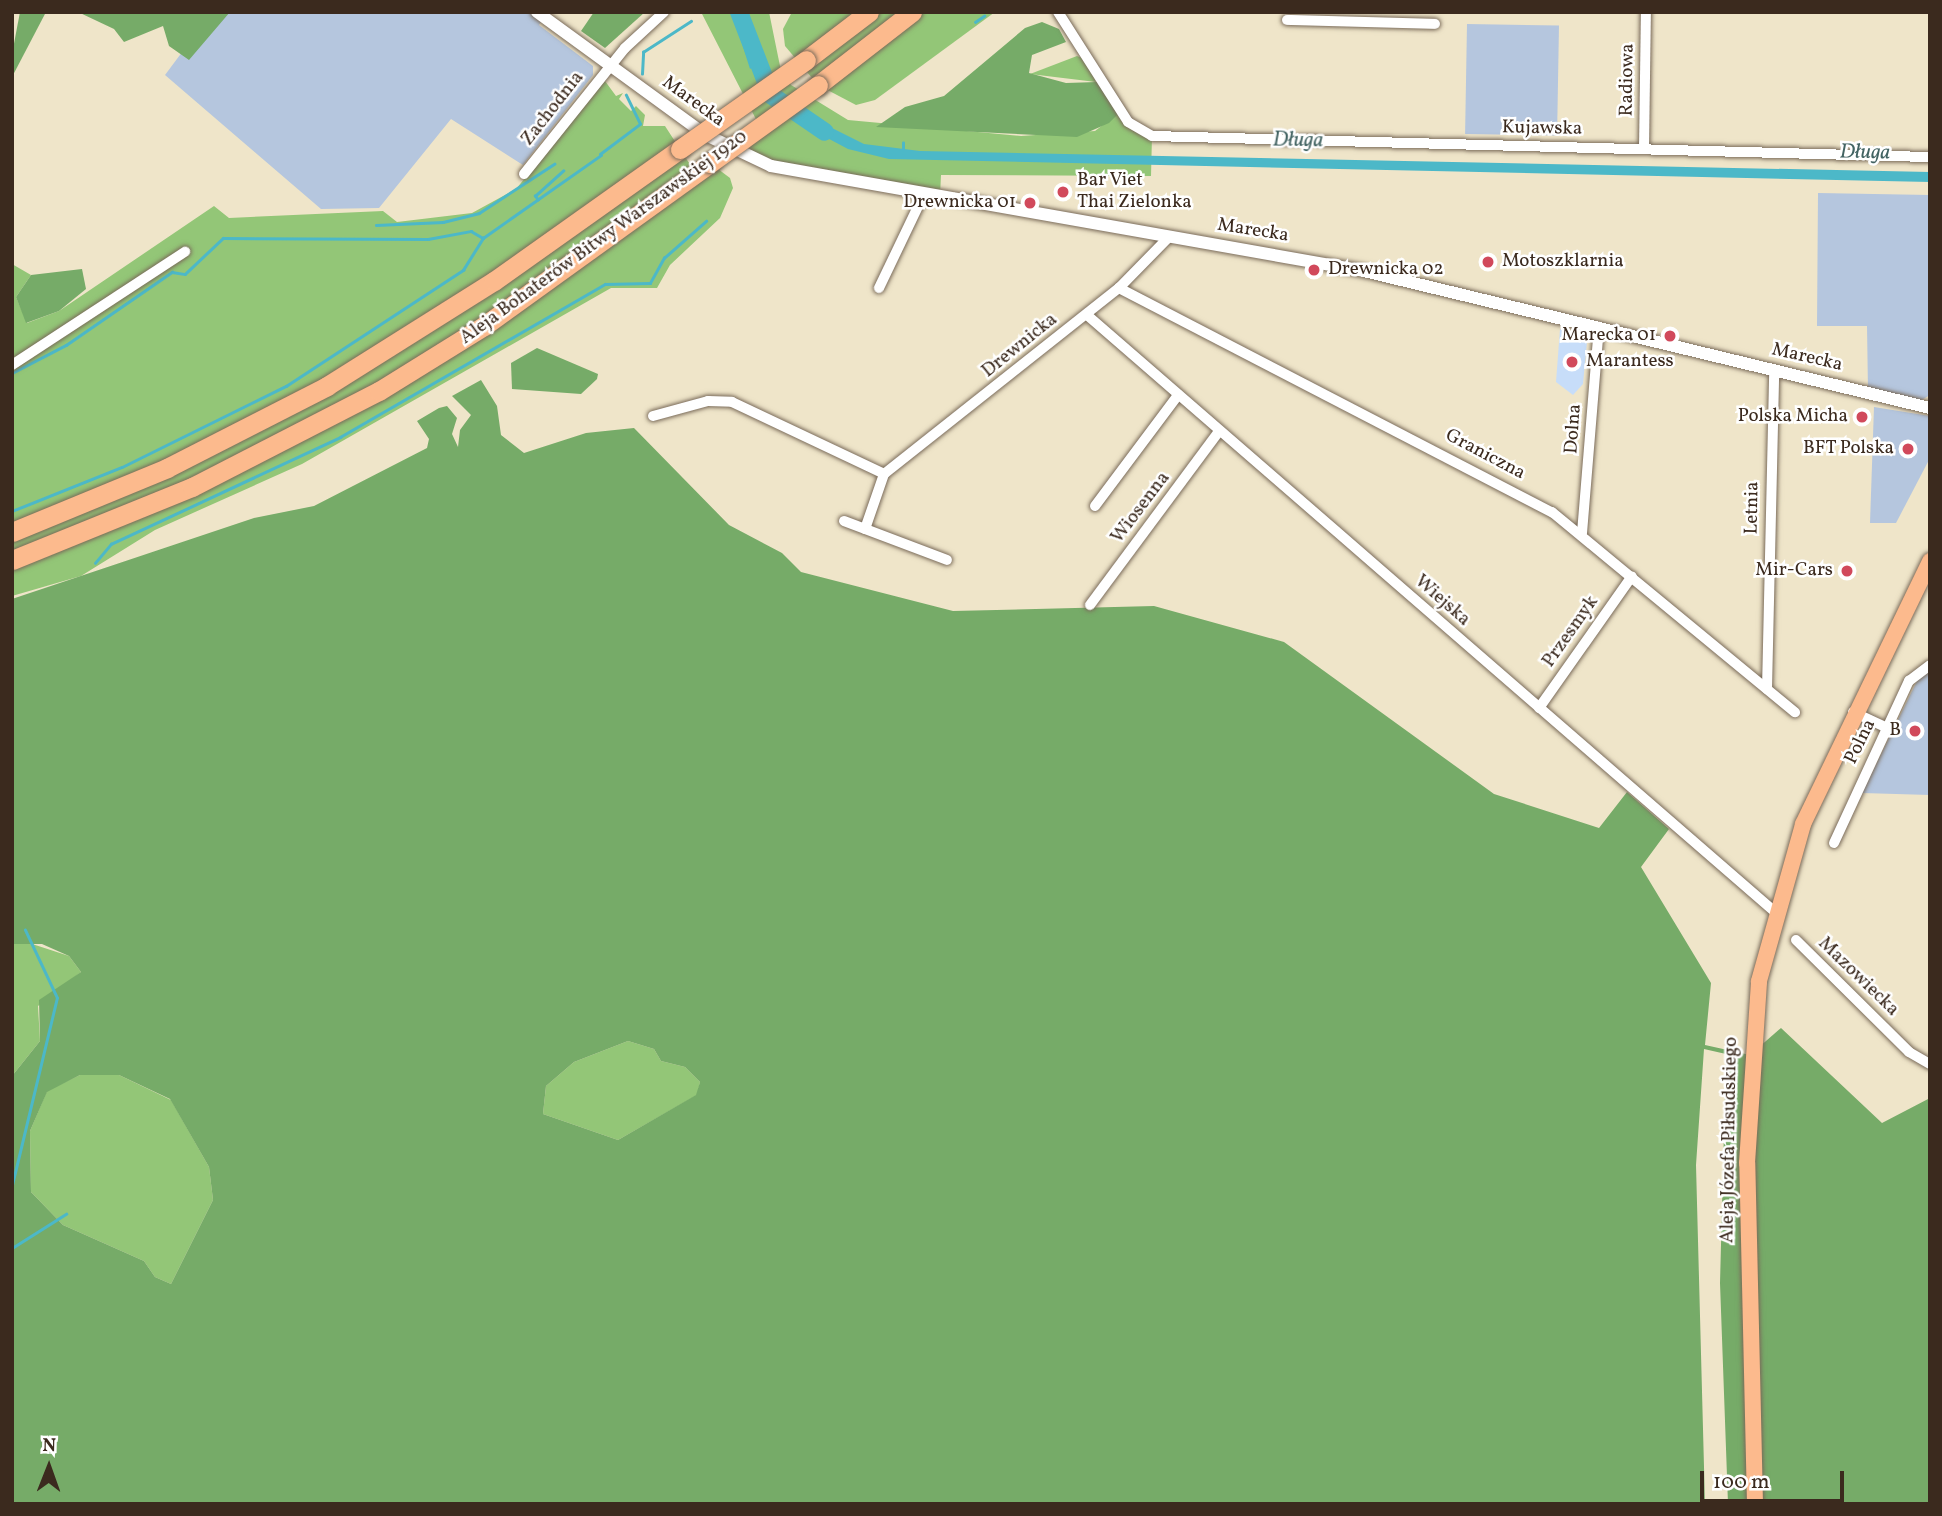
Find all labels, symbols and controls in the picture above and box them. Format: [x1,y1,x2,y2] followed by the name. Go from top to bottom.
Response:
[1616,43,1640,117] street label: Radiowa
[517,67,589,151] street label: Zachodnia
[657,72,729,132] street label: Marecka
[1502,117,1582,141] street label: Kujawska
[455,126,753,350] street label: Aleja Bohaterów Bitwy Warszawskiej 1920
[1272,128,1324,154] water label: Długa
[1839,140,1891,166] water label: Długa
[1077,170,1192,214] place label: Bar Viet Thai Zielonka
[1055,184,1071,200] marker: Bar Viet Thai Zielonka
[903,192,1016,214] place label: Drewnicka 01
[1022,195,1038,211] marker: Drewnicka 01
[1216,214,1290,248] street label: Marecka
[1502,251,1624,273] place label: Motoszklarnia
[1480,254,1496,270] marker: Motoszklarnia
[1328,259,1444,281] place label: Drewnicka 02
[1306,262,1322,278] marker: Drewnicka 02
[978,309,1062,383] street label: Drewnicka
[1561,325,1656,347] place label: Marecka 01
[1662,328,1678,344] marker: Marecka 01
[1769,339,1845,377] street label: Marecka
[1586,351,1674,373] place label: Marantess
[1564,354,1580,370] marker: Marantess
[1561,403,1587,455] street label: Dolna
[1738,406,1848,428] place label: Polska Micha
[1854,409,1870,425] marker: Polska Micha
[1441,424,1529,486] street label: Graniczna
[1802,438,1894,460] place label: BFT Polska
[1900,441,1916,457] marker: BFT Polska
[1107,468,1175,548] street label: Wiosenna
[1741,481,1765,535] street label: Letnia
[1755,560,1833,582] place label: Mir-Cars
[1839,563,1855,579] marker: Mir-Cars
[1409,571,1475,631] street label: Wiejska
[1538,592,1604,672] street label: Przesmyk
[1840,716,1882,768] street label: Polna
[1889,720,1901,742] place label: B
[1907,723,1923,739] marker: B
[1813,933,1903,1021] street label: Mazowiecka
[1717,1037,1743,1243] street label: Aleja Józefa Piłsudskiego
[14,1432,84,1502] north arrow
[42,1433,56,1459] text: N
[1704,1456,1848,1500] scale bar
[1713,1468,1770,1497] text: 100 m

